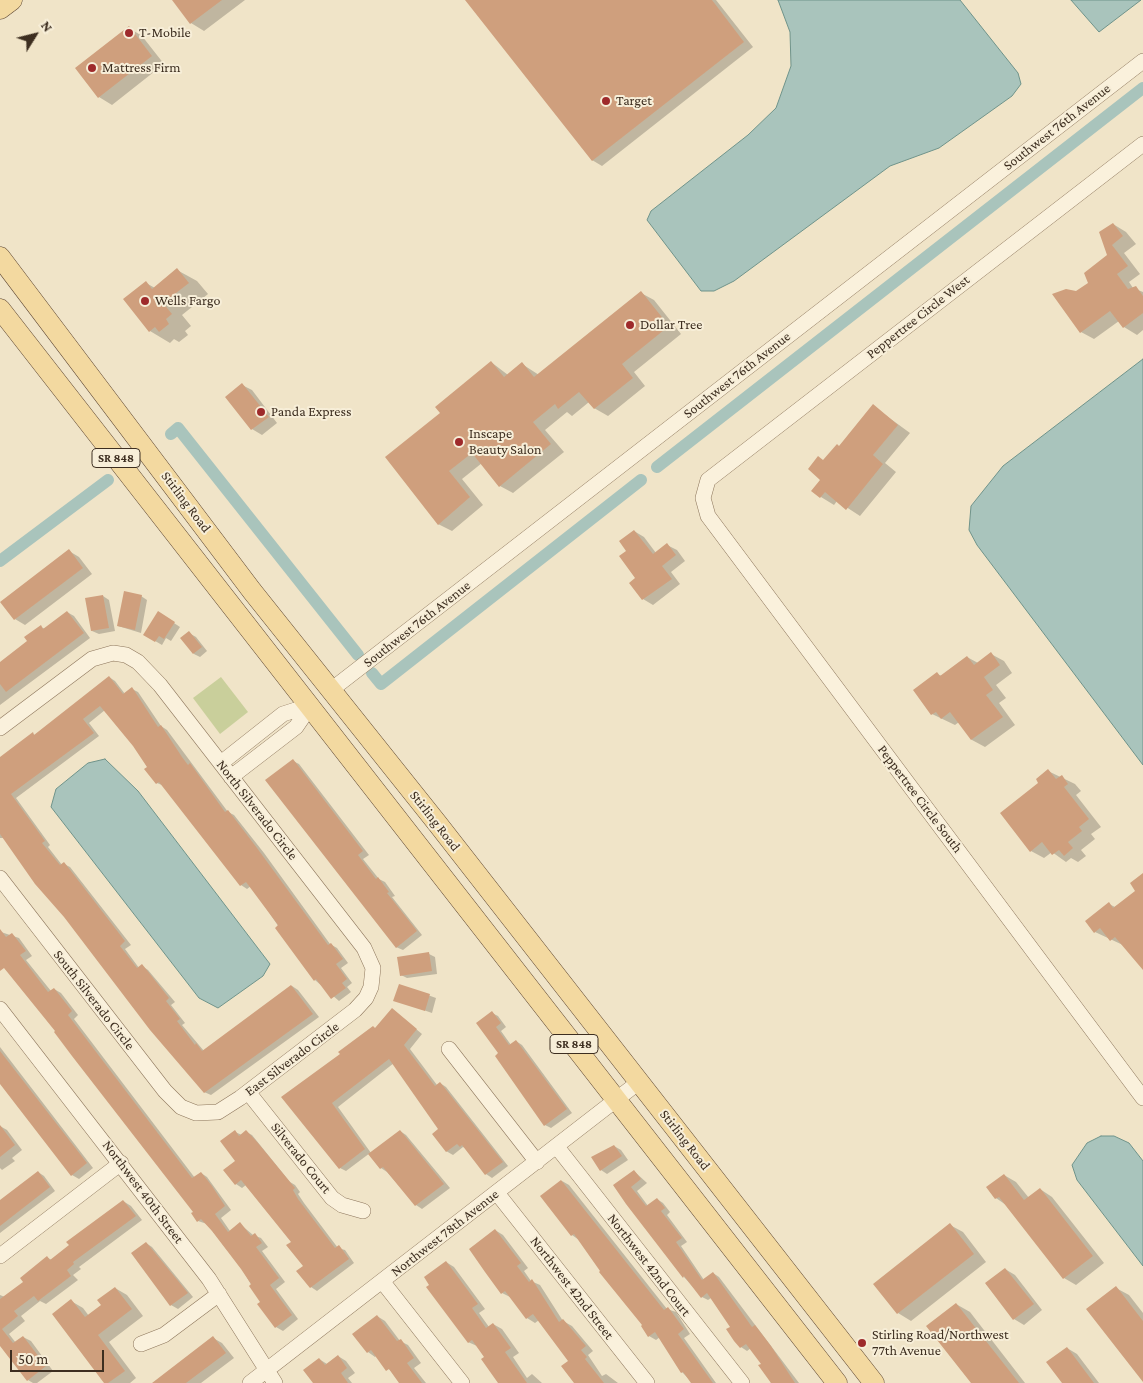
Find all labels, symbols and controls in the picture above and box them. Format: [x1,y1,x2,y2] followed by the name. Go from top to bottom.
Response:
[10,10,60,60] north arrow
[38,18,56,35] text: N
[139,25,191,41] place label: T-Mobile
[123,27,135,39] marker: T-Mobile
[102,60,181,76] place label: Mattress Firm
[86,62,98,74] marker: Mattress Firm
[1000,80,1114,174] street label: Southwest 76th Avenue
[616,93,652,109] place label: Target
[600,95,612,107] marker: Target
[863,272,973,362] street label: Peppertree Circle West
[155,293,220,309] place label: Wells Fargo
[139,295,151,307] marker: Wells Fargo
[640,317,702,333] place label: Dollar Tree
[624,319,636,331] marker: Dollar Tree
[680,328,794,422] street label: Southwest 76th Avenue
[271,404,351,420] place label: Panda Express
[255,406,267,418] marker: Panda Express
[469,426,542,458] place label: Inscape Beauty Salon
[453,436,465,448] marker: Inscape Beauty Salon
[92,448,140,468] road number: SR 848
[158,468,214,536] street label: Stirling Road
[360,577,474,671] street label: Southwest 76th Avenue
[874,742,966,856] street label: Peppertree Circle South
[213,757,301,863] street label: North Silverado Circle
[406,787,464,855] street label: Stirling Road
[50,947,138,1053] street label: South Silverado Circle
[242,1018,342,1100] street label: East Silverado Circle
[550,1034,598,1054] road number: SR 848
[656,1106,714,1174] street label: Stirling Road
[267,1119,335,1197] street label: Silverado Court
[99,1137,187,1247] street label: Northwest 40th Street
[388,1186,502,1280] street label: Northwest 78th Avenue
[604,1210,694,1320] street label: Northwest 42nd Court
[527,1233,617,1343] street label: Northwest 42nd Street
[872,1327,1009,1360] place label: Stirling Road/Northwest 77th Avenue
[856,1337,868,1349] marker: Stirling Road/Northwest 77th Avenue
[12,1340,106,1372] scale bar
[18,1351,48,1367] text: 50 m

